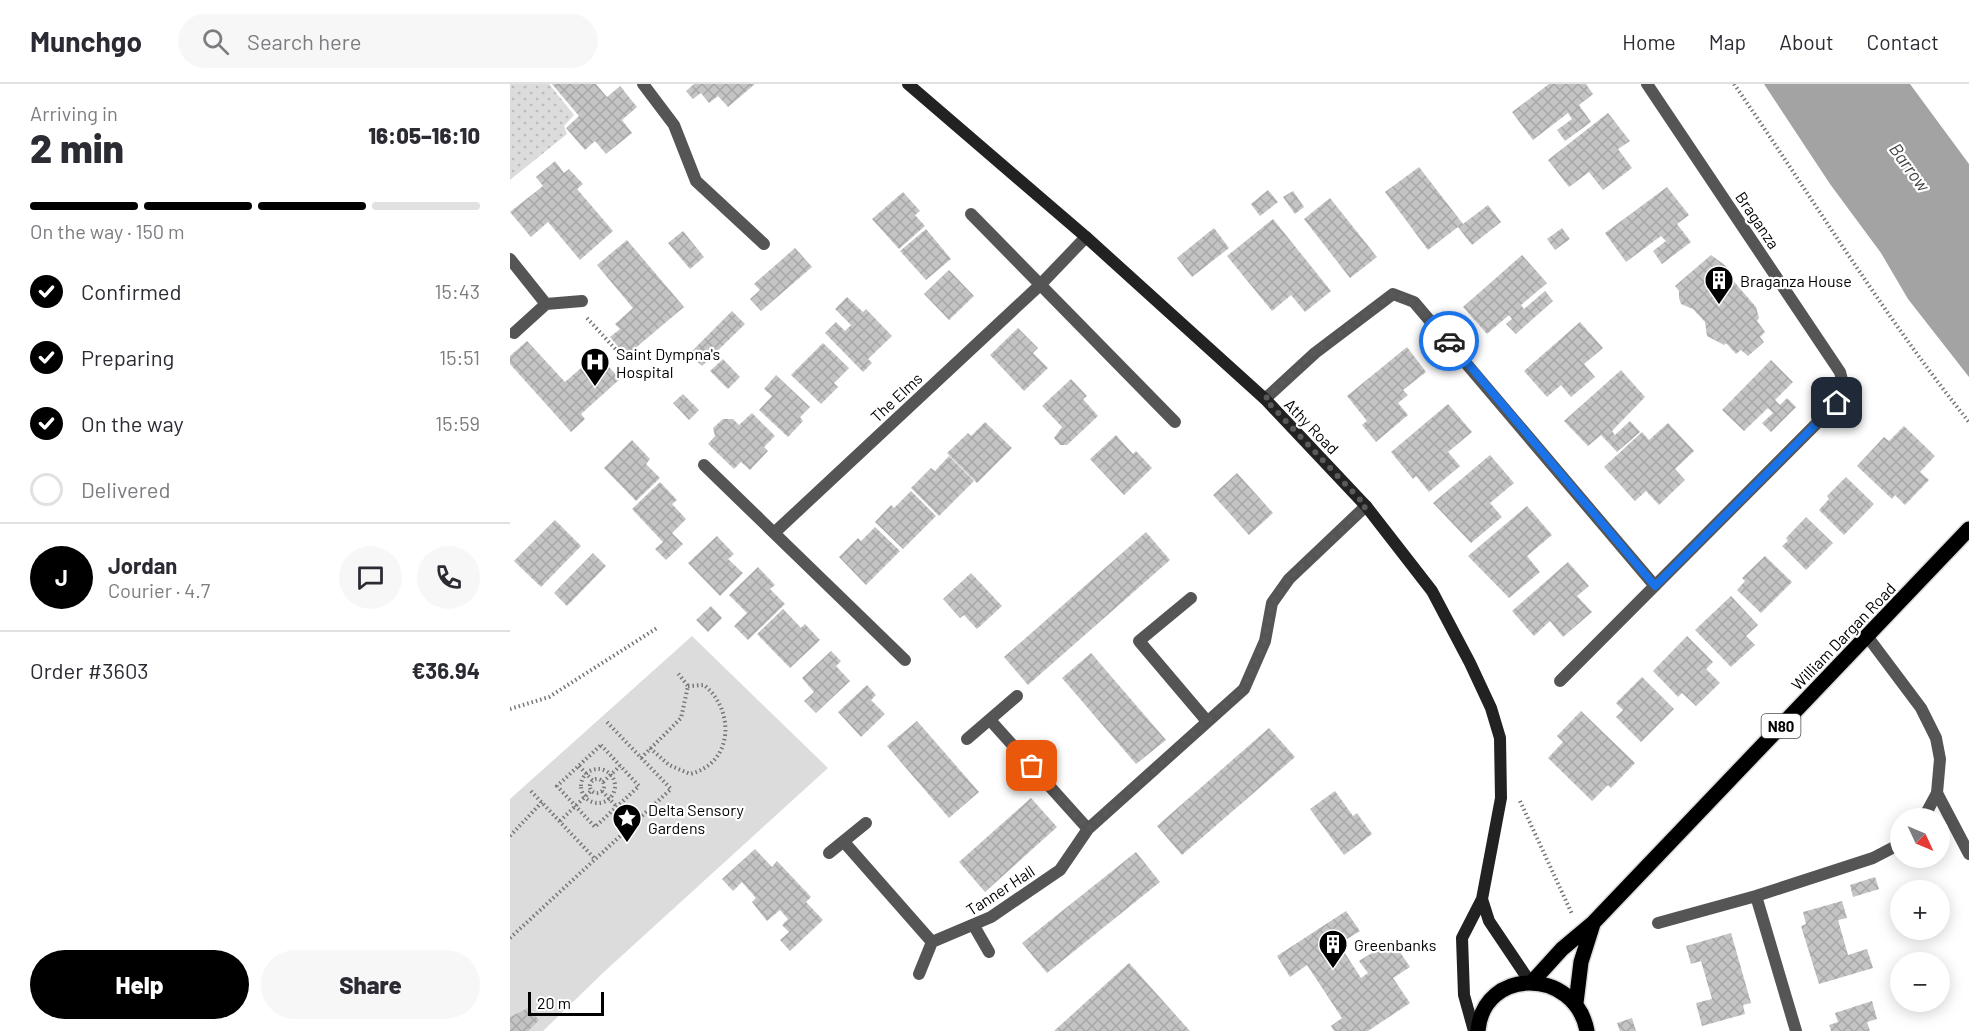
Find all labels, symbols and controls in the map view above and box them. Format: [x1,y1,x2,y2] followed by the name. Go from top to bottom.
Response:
[178,14,598,68] search box
[30,24,142,58] text: Munchgo
[199,25,232,58] icon: search
[247,28,361,54] text: Search here
[1622,29,1676,54] text: Home
[1709,29,1746,54] text: Map
[1779,29,1834,54] text: About
[1867,29,1939,54] text: Contact
[30,101,118,125] text: Arriving in
[368,122,480,148] text: 16:05–16:10
[30,124,124,171] text: 2 min
[1885,138,1935,196] water label: Barrow
[1732,188,1784,252] street label: Braganza
[30,219,185,243] text: On the way · 150 m
[1703,264,1735,306] building icon: Braganza House
[1740,271,1852,290] place label: Braganza House
[30,275,63,308] icon: check
[81,278,181,304] text: Confirmed
[435,279,480,303] text: 15:43
[1419,311,1479,371] courier
[1433,325,1466,358] icon: car
[30,341,63,374] icon: check
[81,344,174,370] text: Preparing
[616,344,720,381] place label: Saint Dympna's Hospital
[439,345,480,369] text: 15:51
[579,346,611,388] hospital icon: Saint Dympna's Hospital
[866,368,926,426] street label: The Elms
[1811,377,1862,428] pin
[1820,386,1853,419] icon: home
[1281,394,1343,458] street label: Athy Road
[30,407,63,440] icon: check
[81,410,184,436] text: On the way
[435,411,480,435] text: 15:59
[81,476,170,502] text: Delivered
[339,546,402,609] button: chat
[417,546,480,609] button: phone
[108,552,177,578] text: Jordan
[55,564,68,590] text: J
[108,578,210,602] text: Courier · 4.7
[1787,578,1899,694] street label: William Dargan Road
[30,657,149,683] text: Order #3603
[411,657,480,683] text: €36.94
[1762,714,1800,738] road number: N80
[1006,740,1057,791] pin
[1015,749,1048,782] icon: bag
[648,800,744,837] place label: Delta Sensory Gardens
[611,802,643,844] place icon: Delta Sensory Gardens
[1890,808,1950,868] north arrow
[1890,808,1950,1012] map controls
[962,861,1038,919] street label: Tanner Hall
[1890,880,1950,940] button: +
[1317,928,1349,970] building icon: Greenbanks
[1354,935,1436,954] place label: Greenbanks
[30,950,249,1019] button: Help
[261,950,480,1019] button: Share
[1890,952,1950,1012] button: −
[528,989,604,1016] scale bar
[537,993,571,1012] text: 20 m

